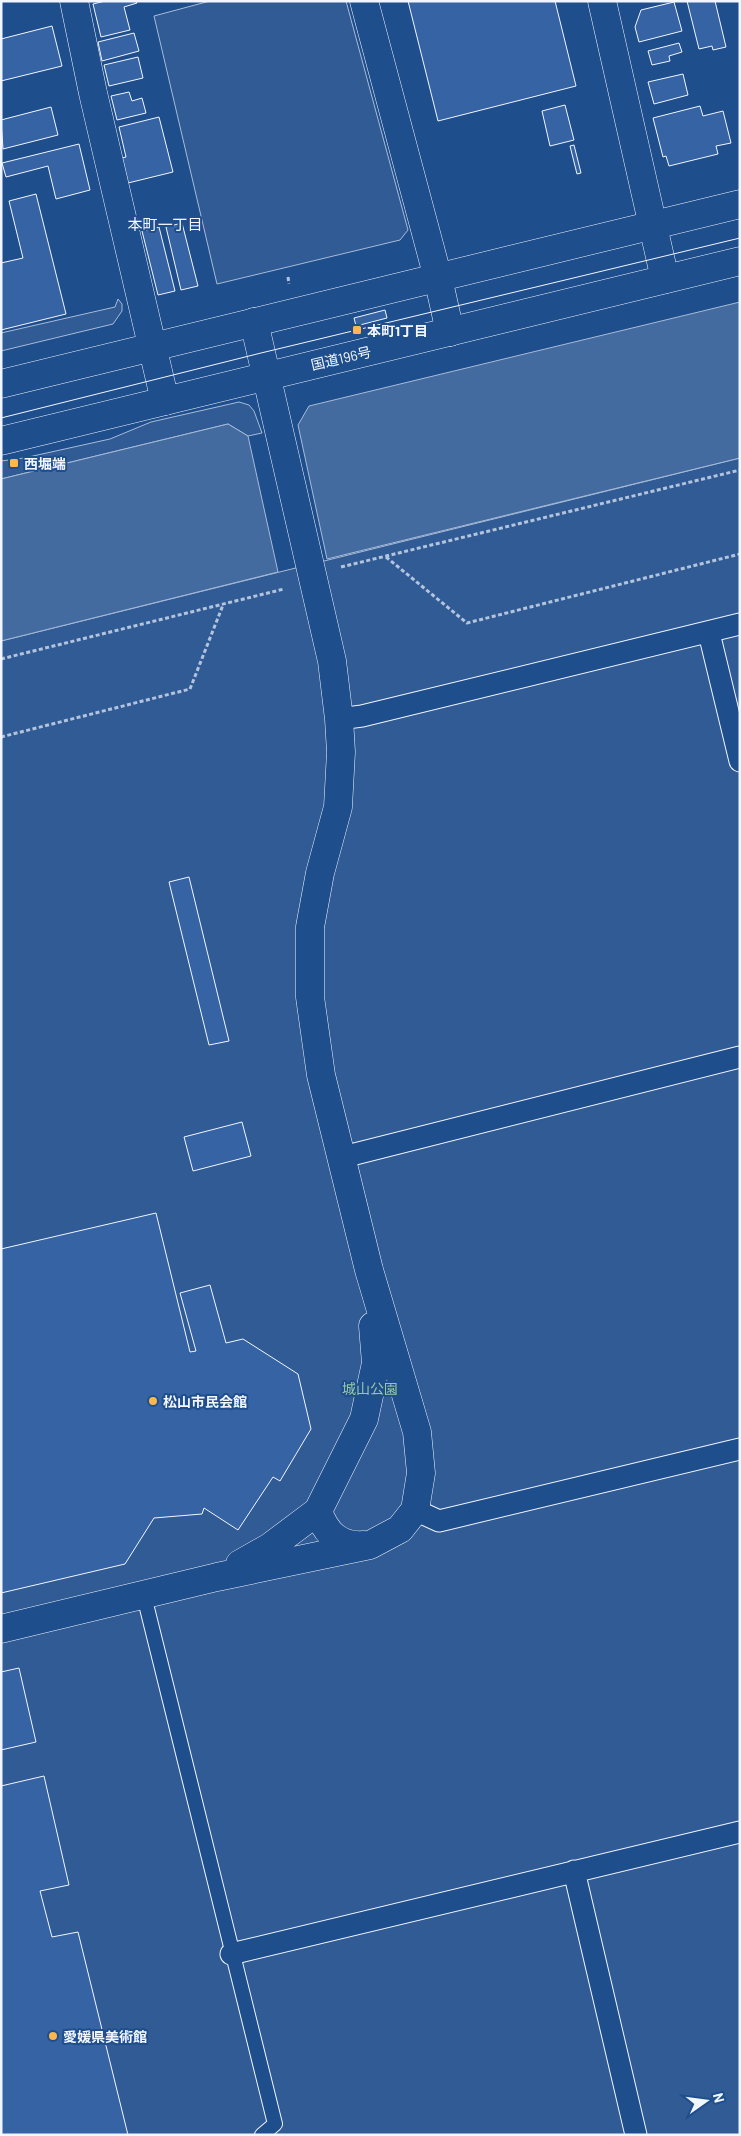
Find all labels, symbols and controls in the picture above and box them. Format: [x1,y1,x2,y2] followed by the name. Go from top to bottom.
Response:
[127,215,203,233] district label: 本町一丁目
[367,322,428,339] place label: 本町1丁目
[351,324,363,336] marker: 本町1丁目
[309,343,373,373] street label: 国道196号
[24,455,66,472] place label: 西堀端
[8,457,20,469] marker: 西堀端
[342,1380,398,1397] park label: 城山公園
[163,1393,247,1410] place label: 松山市民会館
[147,1395,159,1407] marker: 松山市民会館
[63,2028,147,2045] place label: 愛媛県美術館
[47,2030,59,2042] marker: 愛媛県美術館
[681,2076,731,2126] north arrow
[710,2091,728,2104] text: N

